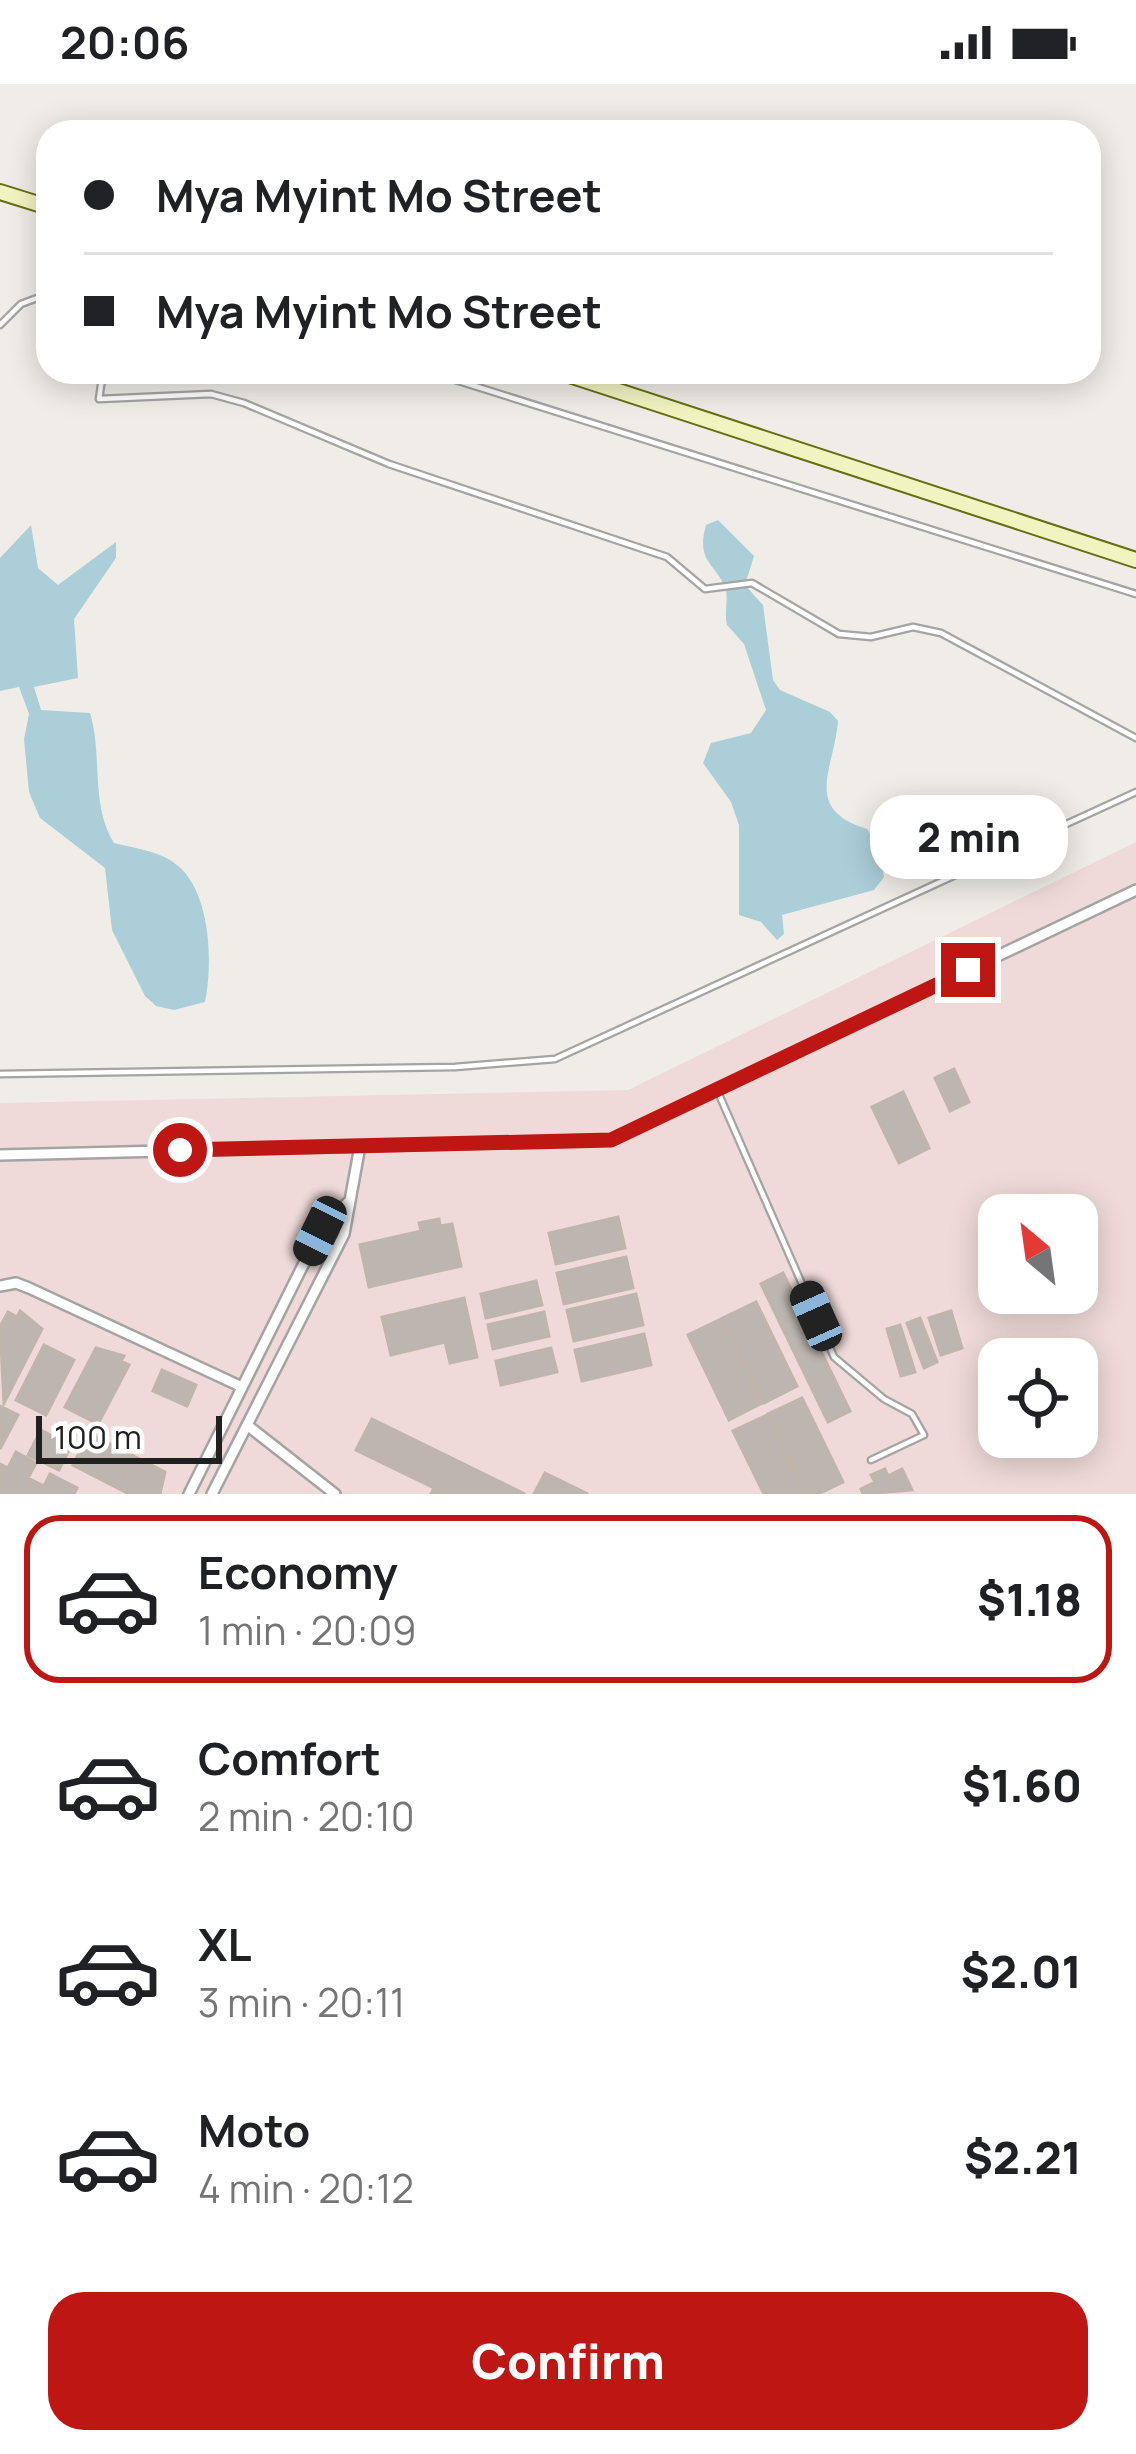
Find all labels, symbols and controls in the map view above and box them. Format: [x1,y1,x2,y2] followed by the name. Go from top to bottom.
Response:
[60,11,189,73] text: 20:06
[156,164,602,226] text: Mya Myint Mo Street
[156,280,602,342] text: Mya Myint Mo Street
[869,796,1067,880] callout: 2 min
[917,810,1021,864] text: 2 min
[941,943,995,997] route end
[153,1123,207,1177] route start
[288,1191,352,1271] car
[978,1194,1098,1314] north arrow
[978,1194,1098,1458] map controls
[785,1276,847,1356] car
[978,1338,1098,1458] button: locate
[36,1410,222,1463] scale bar
[54,1414,142,1459] text: 100 m
[198,1541,398,1603] text: Economy
[54,1545,162,1653] icon: car
[977,1568,1082,1630] text: $1.18
[198,1603,416,1657] text: 1 min · 20:09
[198,1727,381,1789] text: Comfort
[54,1731,162,1839] icon: car
[962,1754,1082,1816] text: $1.60
[198,1789,415,1843] text: 2 min · 20:10
[198,1913,252,1975] text: XL
[54,1917,162,2025] icon: car
[961,1940,1082,2002] text: $2.01
[198,1975,405,2029] text: 3 min · 20:11
[198,2099,310,2161] text: Moto
[54,2103,162,2211] icon: car
[964,2126,1082,2188] text: $2.21
[198,2161,414,2215] text: 4 min · 20:12
[48,2292,1088,2430] button: Confirm

